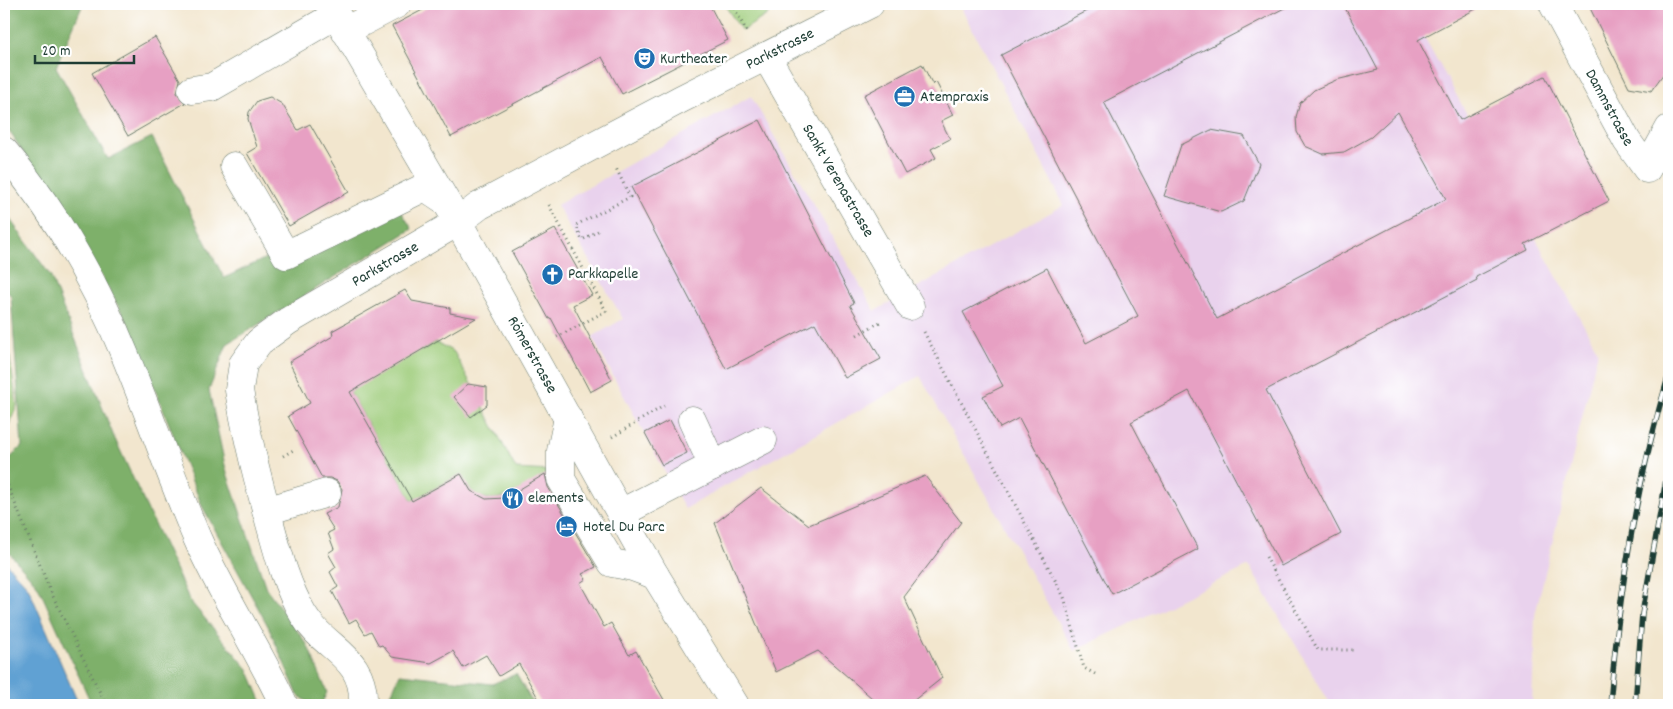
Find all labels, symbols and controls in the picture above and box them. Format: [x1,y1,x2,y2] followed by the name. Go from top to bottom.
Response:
[742,22,818,76] street label: Parkstrasse
[35,32,134,64] scale bar
[42,41,70,63] text: 20 m
[632,47,656,71] theatre icon: Kurtheater
[660,48,727,71] place label: Kurtheater
[1579,65,1639,151] street label: Dammstrasse
[892,85,916,109] office icon: Atempraxis
[920,86,989,109] place label: Atempraxis
[796,120,880,242] street label: Sankt Verenastrasse
[348,236,423,293] street label: Parkstrasse
[540,262,564,286] church icon: Parkkapelle
[568,263,638,286] place label: Parkkapelle
[501,312,563,398] street label: Römerstrasse
[500,486,524,510] restaurant icon: elements
[528,487,584,510] place label: elements
[555,515,579,539] hotel icon: Hotel Du Parc
[583,516,665,539] place label: Hotel Du Parc

